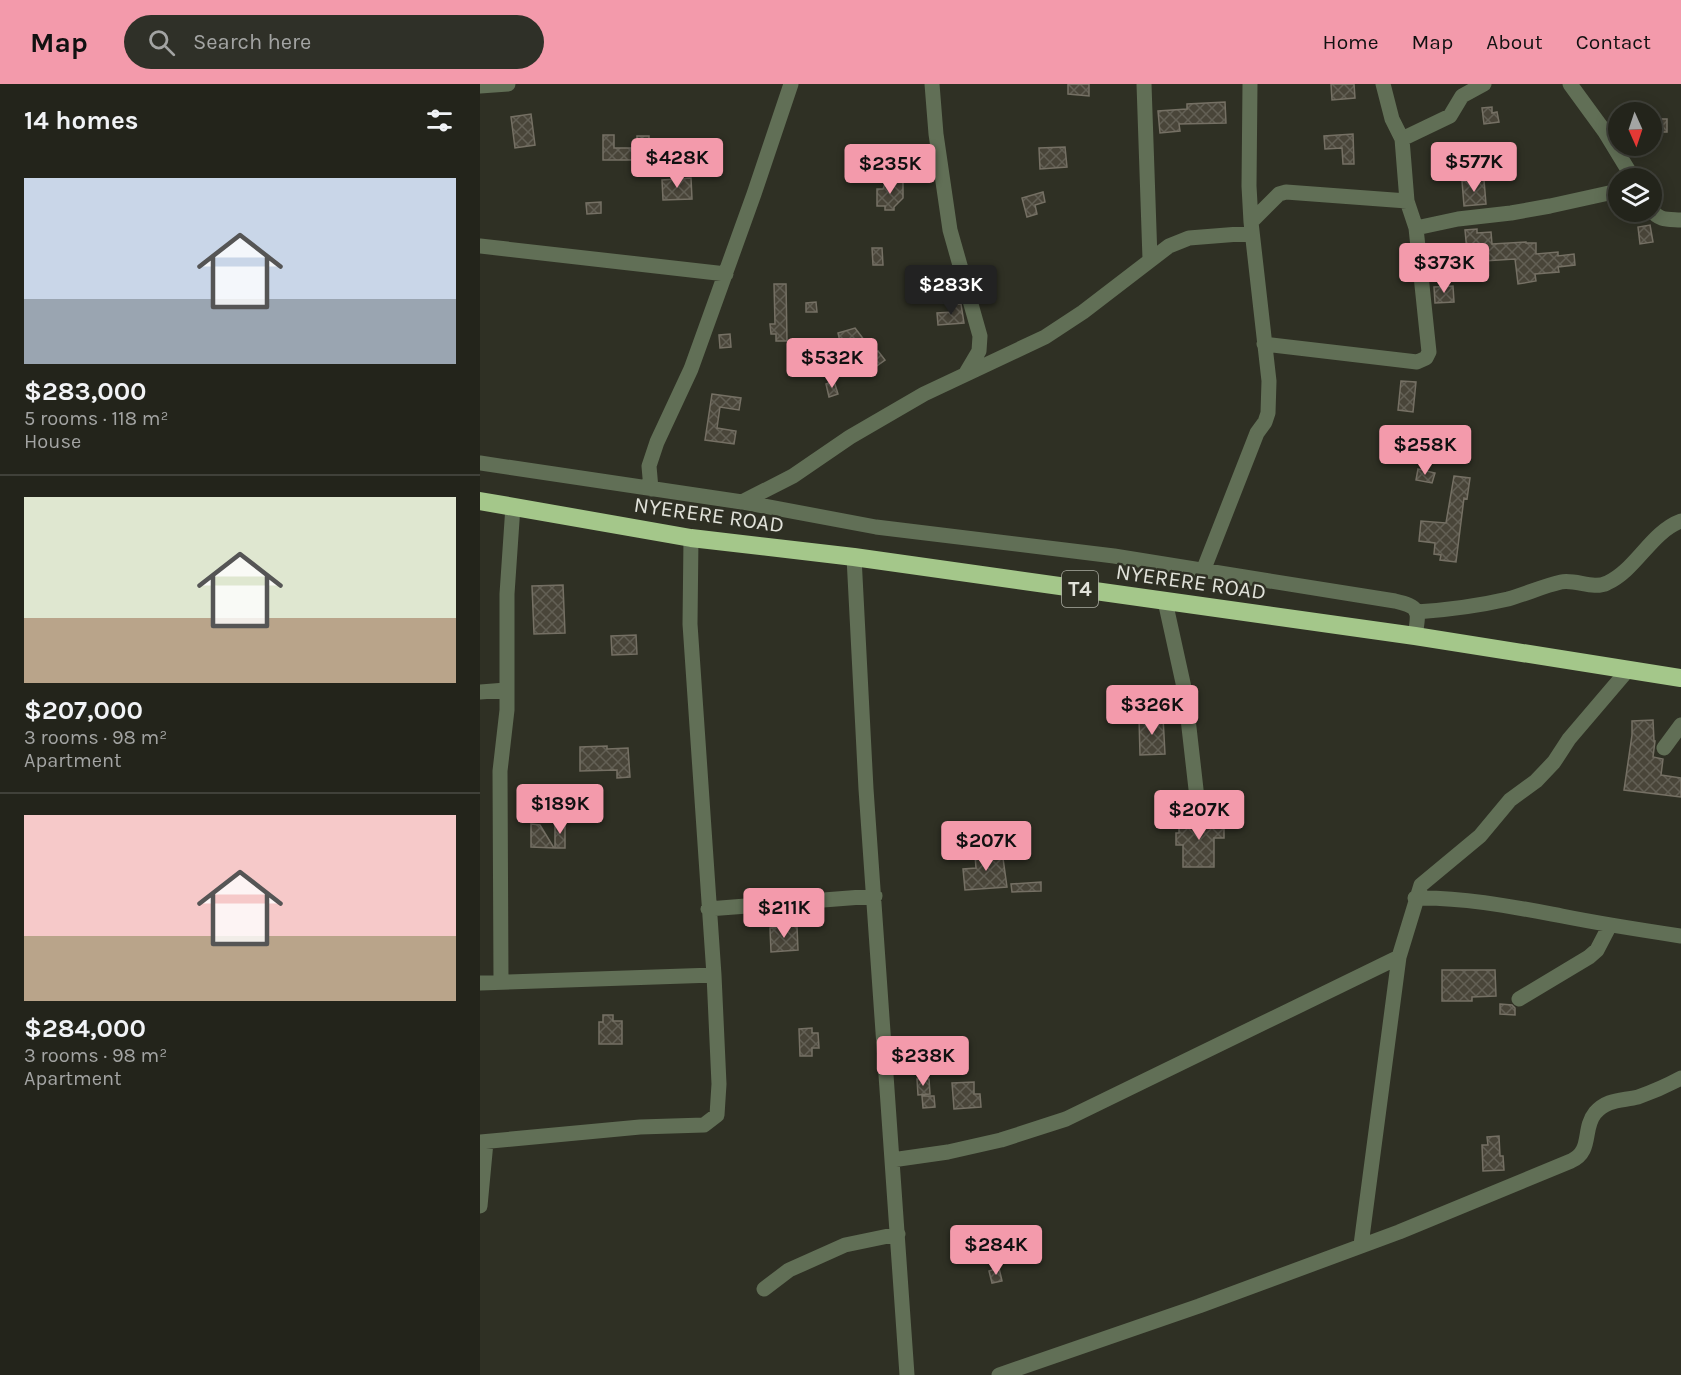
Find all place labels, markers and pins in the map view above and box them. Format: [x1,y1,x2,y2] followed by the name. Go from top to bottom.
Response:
[635,138,719,189] pin: $428K
[1432,142,1516,193] pin: $577K
[848,144,932,195] pin: $235K
[1402,243,1486,294] pin: $373K
[909,265,993,316] pin: $283K
[790,338,874,389] pin: $532K
[1383,425,1467,476] pin: $258K
[1110,685,1194,736] pin: $326K
[518,784,602,835] pin: $189K
[1157,790,1241,841] pin: $207K
[944,821,1028,872] pin: $207K
[742,888,826,939] pin: $211K
[881,1036,965,1087] pin: $238K
[954,1225,1038,1276] pin: $284K

